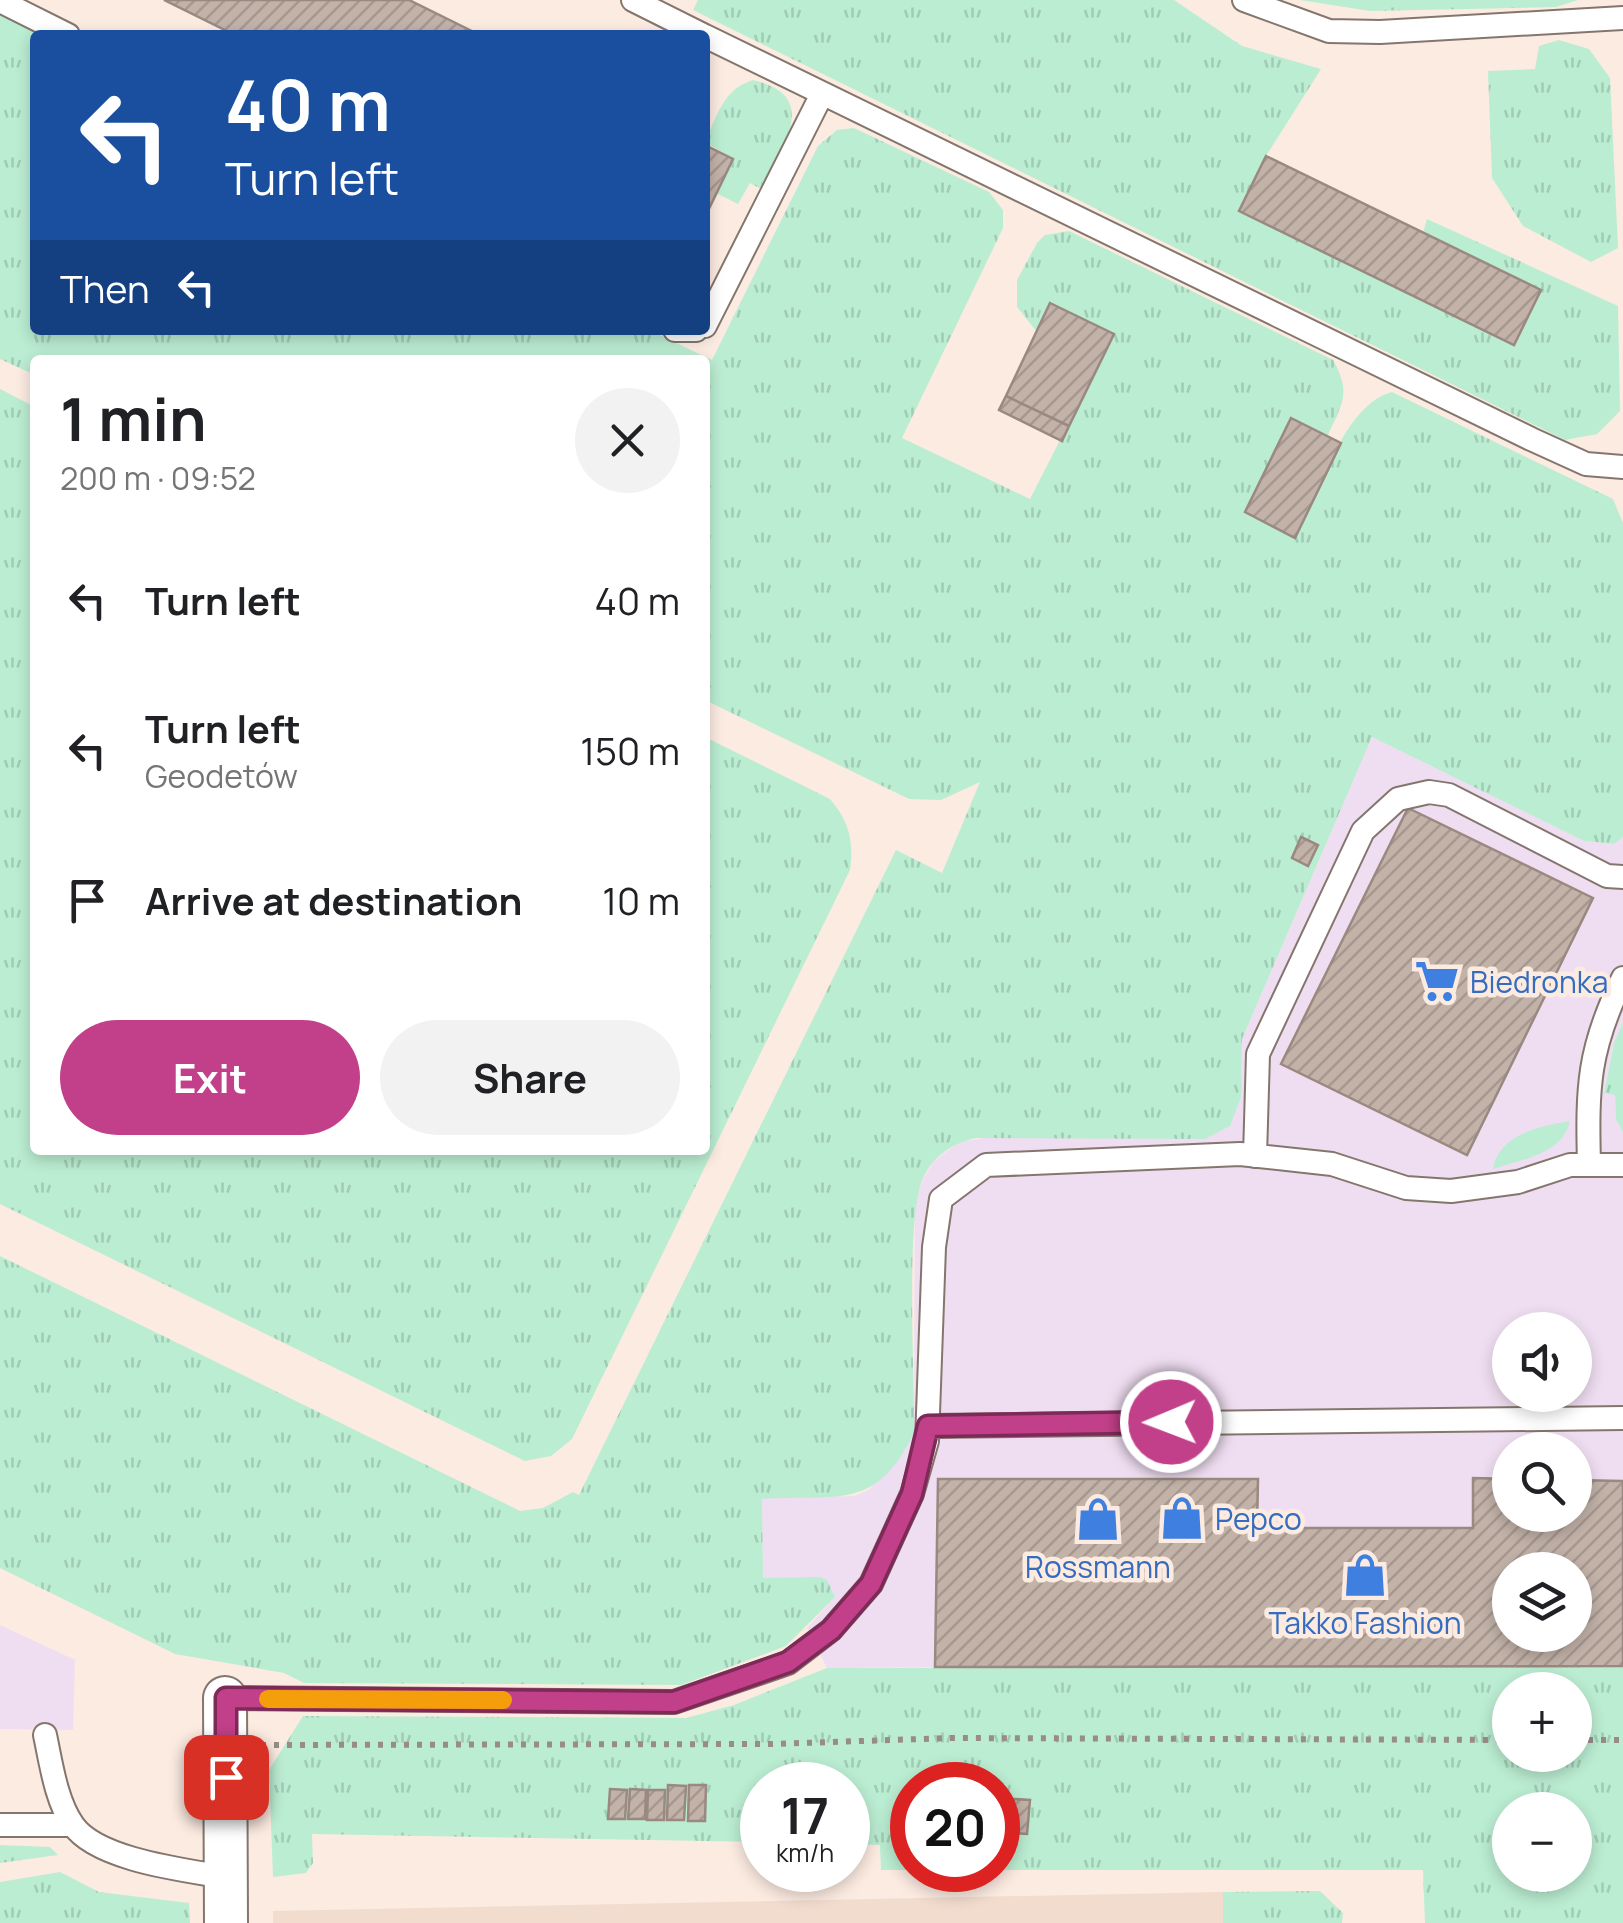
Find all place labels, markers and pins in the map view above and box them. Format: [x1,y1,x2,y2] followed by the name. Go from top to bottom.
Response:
[1413,957,1461,1005] supermarket icon: Biedronka
[1470,961,1608,1002] place label: Biedronka
[1158,1494,1206,1542] shop icon: Pepco
[1074,1495,1122,1543] shop icon: Rossmann
[1215,1498,1302,1539] place label: Pepco
[1025,1546,1171,1587] place label: Rossmann
[1341,1551,1389,1599] shop icon: Takko Fashion
[1269,1602,1461,1643] place label: Takko Fashion
[184,1735,269,1820] pin

